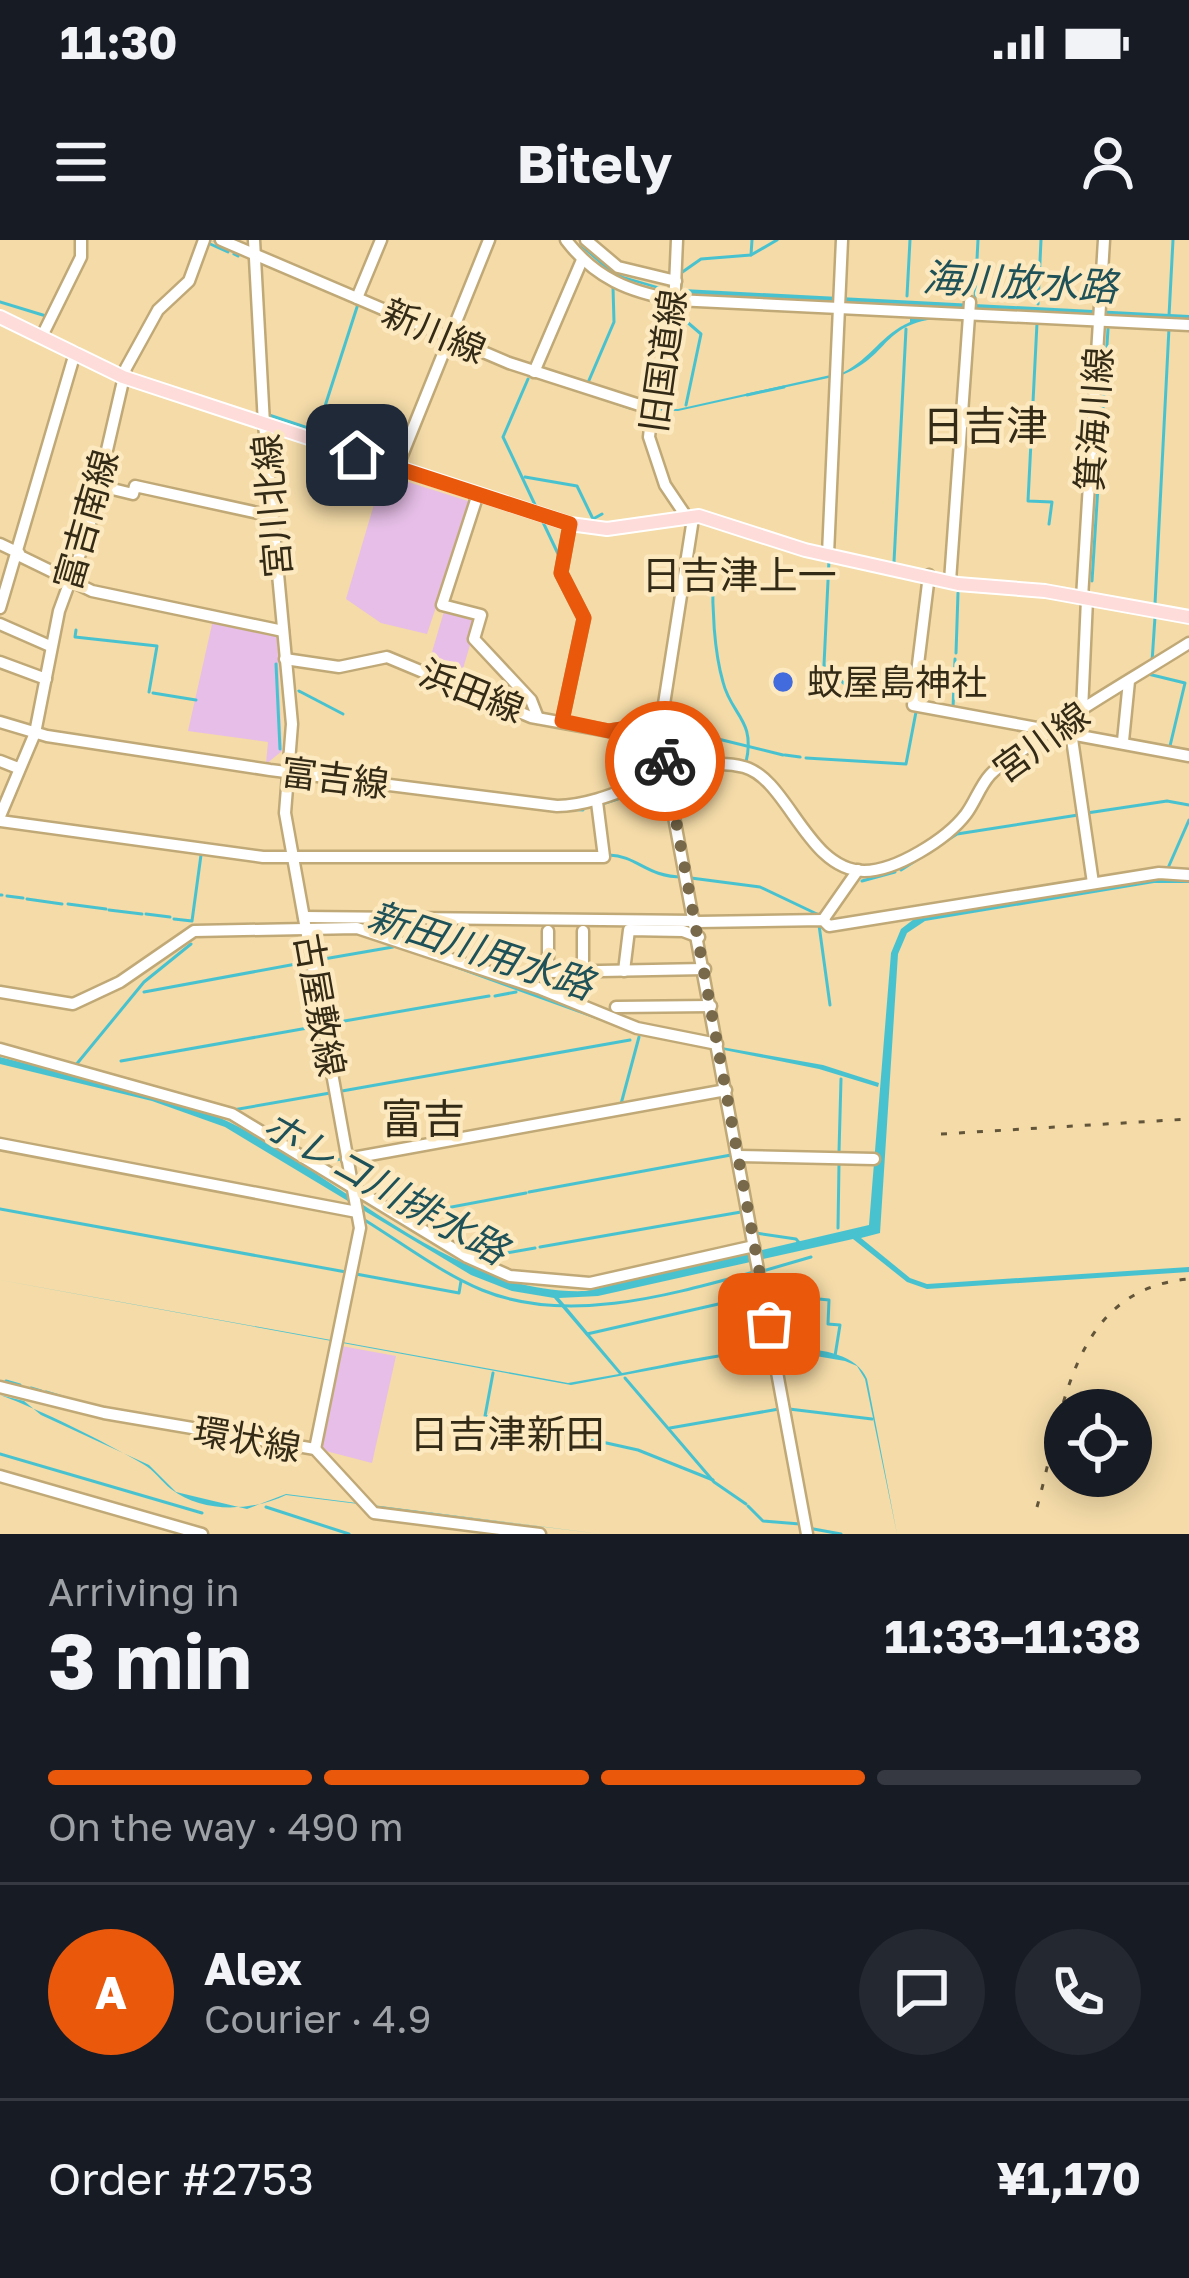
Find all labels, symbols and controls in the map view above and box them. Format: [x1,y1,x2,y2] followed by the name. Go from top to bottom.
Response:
[60,15,177,69] text: 11:30
[48,129,114,195] icon: menu
[1075,129,1141,195] icon: person
[517,130,672,195] text: Bitely
[921,253,1122,310] water label: 海川放水路
[631,287,694,435] street label: 旧国道線
[376,290,492,371] street label: 新川線
[1067,346,1120,492] street label: 箕海川線
[922,400,1048,450] district label: 日吉津
[306,404,408,506] pin
[324,422,390,488] icon: home
[244,432,299,580] street label: 宮川北線
[45,445,126,595] street label: 富吉南線
[641,551,837,598] district label: 日吉津上一
[414,650,530,731] street label: 浜田線
[807,660,987,703] place label: 蚊屋島神社
[770,669,796,695] marker: 蚊屋島神社
[984,692,1097,791] street label: 宮川線
[605,701,725,821] courier
[632,728,698,794] icon: bike
[279,750,391,805] street label: 富吉線
[363,891,603,1009] water label: 新田川用水路
[287,930,354,1080] street label: 古屋敷線
[381,1093,465,1143] district label: 富吉
[254,1100,519,1275] water label: ホレコ川排水路
[718,1273,820,1375] pin
[736,1291,802,1357] icon: bag
[1044,1389,1152,1497] map controls
[1044,1389,1152,1497] button: locate
[190,1408,304,1469] street label: 環状線
[409,1410,605,1457] district label: 日吉津新田
[48,1568,239,1615] text: Arriving in
[884,1609,1141,1663] text: 11:33–11:38
[48,1613,252,1706] text: 3 min
[48,1803,404,1850] text: On the way · 490 m
[859,1929,985,2055] button: chat
[1015,1929,1141,2055] button: phone
[204,1941,302,1995] text: Alex
[95,1965,127,2019] text: A
[204,1995,431,2042] text: Courier · 4.9
[48,2151,314,2205] text: Order #2753
[997,2151,1141,2205] text: ¥1,170

